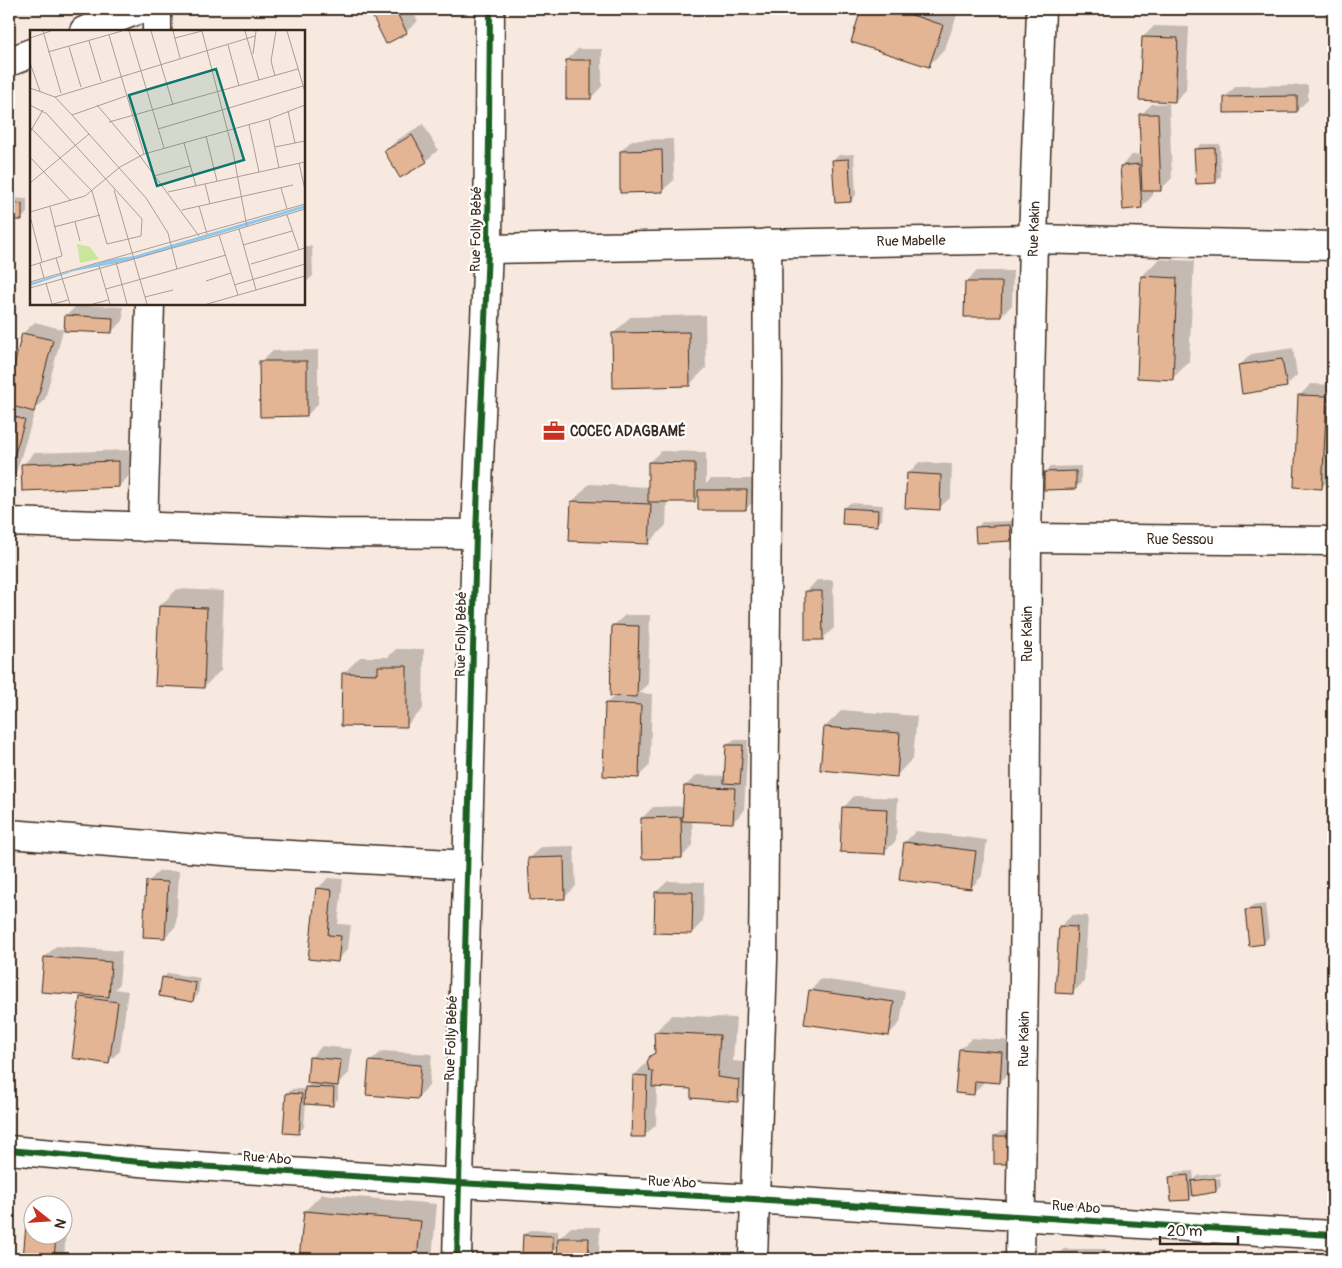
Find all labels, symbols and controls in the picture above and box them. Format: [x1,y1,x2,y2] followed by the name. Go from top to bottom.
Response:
[30,30,305,305] inset map
[467,186,485,272] street label: Rue Folly Bébé
[1025,201,1043,257] street label: Rue Kakin
[876,232,946,250] street label: Rue Mabelle
[541,418,567,444] office icon: COCEC ADAGBAMÉ
[570,422,686,440] place label: COCEC ADAGBAMÉ
[1146,531,1214,548] street label: Rue Sessou
[452,591,470,677] street label: Rue Folly Bébé
[1019,606,1036,662] street label: Rue Kakin
[441,995,461,1081] street label: Rue Folly Bébé
[1015,1011,1033,1067] street label: Rue Kakin
[242,1148,292,1168] street label: Rue Abo
[647,1172,697,1192] street label: Rue Abo
[22,1196,72,1246] north arrow
[1051,1197,1101,1217] street label: Rue Abo
[1160,1213,1237,1245] scale bar
[50,1217,69,1231] text: N
[1167,1222,1202,1241] text: 20 m

